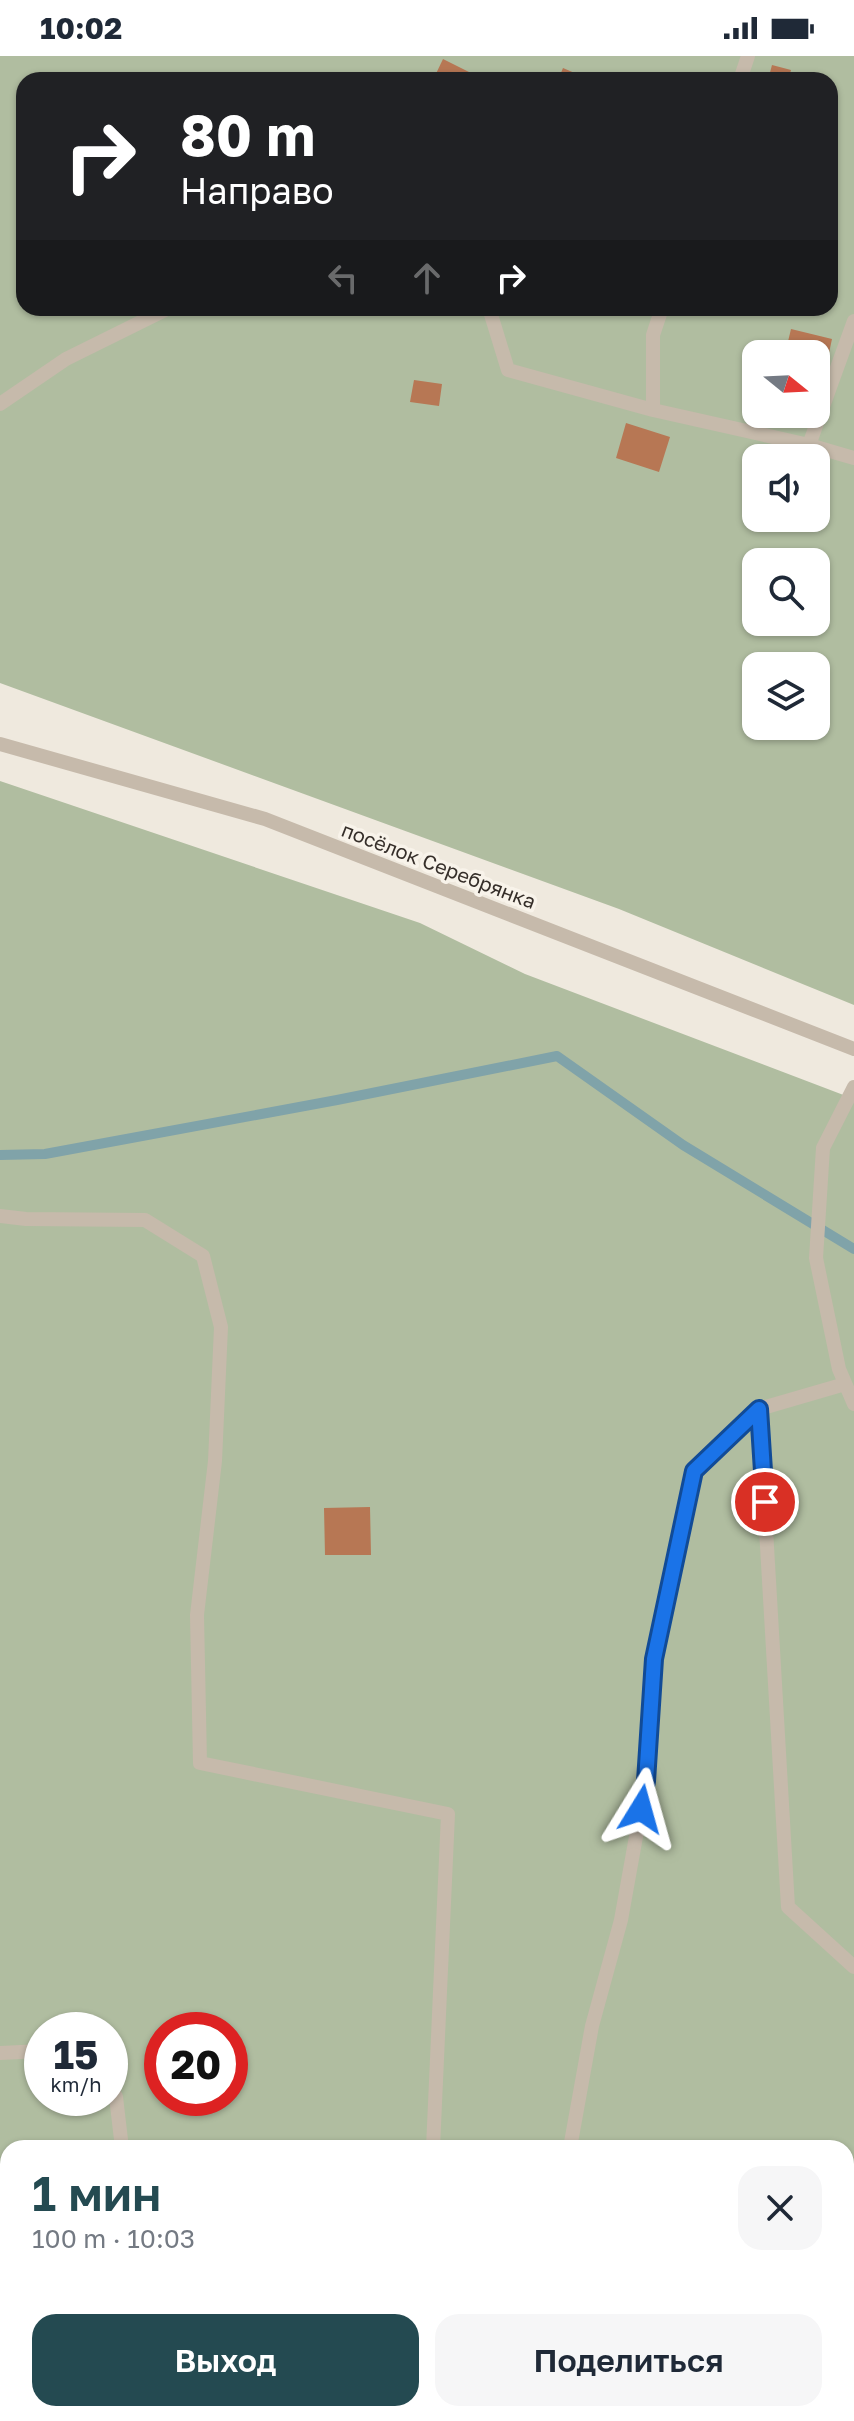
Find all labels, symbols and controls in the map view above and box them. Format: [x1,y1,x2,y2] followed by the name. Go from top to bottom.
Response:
[40,10,122,46] text: 10:02
[180,101,315,168] text: 80 m
[48,104,152,208] icon: right
[180,169,334,212] text: Направо
[321,256,365,300] icon: left
[405,256,449,300] icon: ahead
[489,256,533,300] icon: right
[742,340,830,428] north arrow
[742,340,830,740] map controls
[742,444,830,532] button: sound
[742,548,830,636] button: search
[742,652,830,740] button: layers
[339,817,539,913] street label: посёлок Серебрянка
[731,1468,799,1536] pin
[743,1480,787,1524] icon: arrive
[599,1767,683,1851] position arrow
[144,2012,248,2116] speed limit sign: 20
[54,2030,99,2078] text: 15
[51,2072,101,2096] text: km/h
[32,2164,161,2222] text: 1 мин
[738,2166,822,2250] button: close
[32,2223,195,2254] text: 100 m · 10:03
[32,2314,419,2406] button: Выход
[435,2314,822,2406] button: Поделиться

